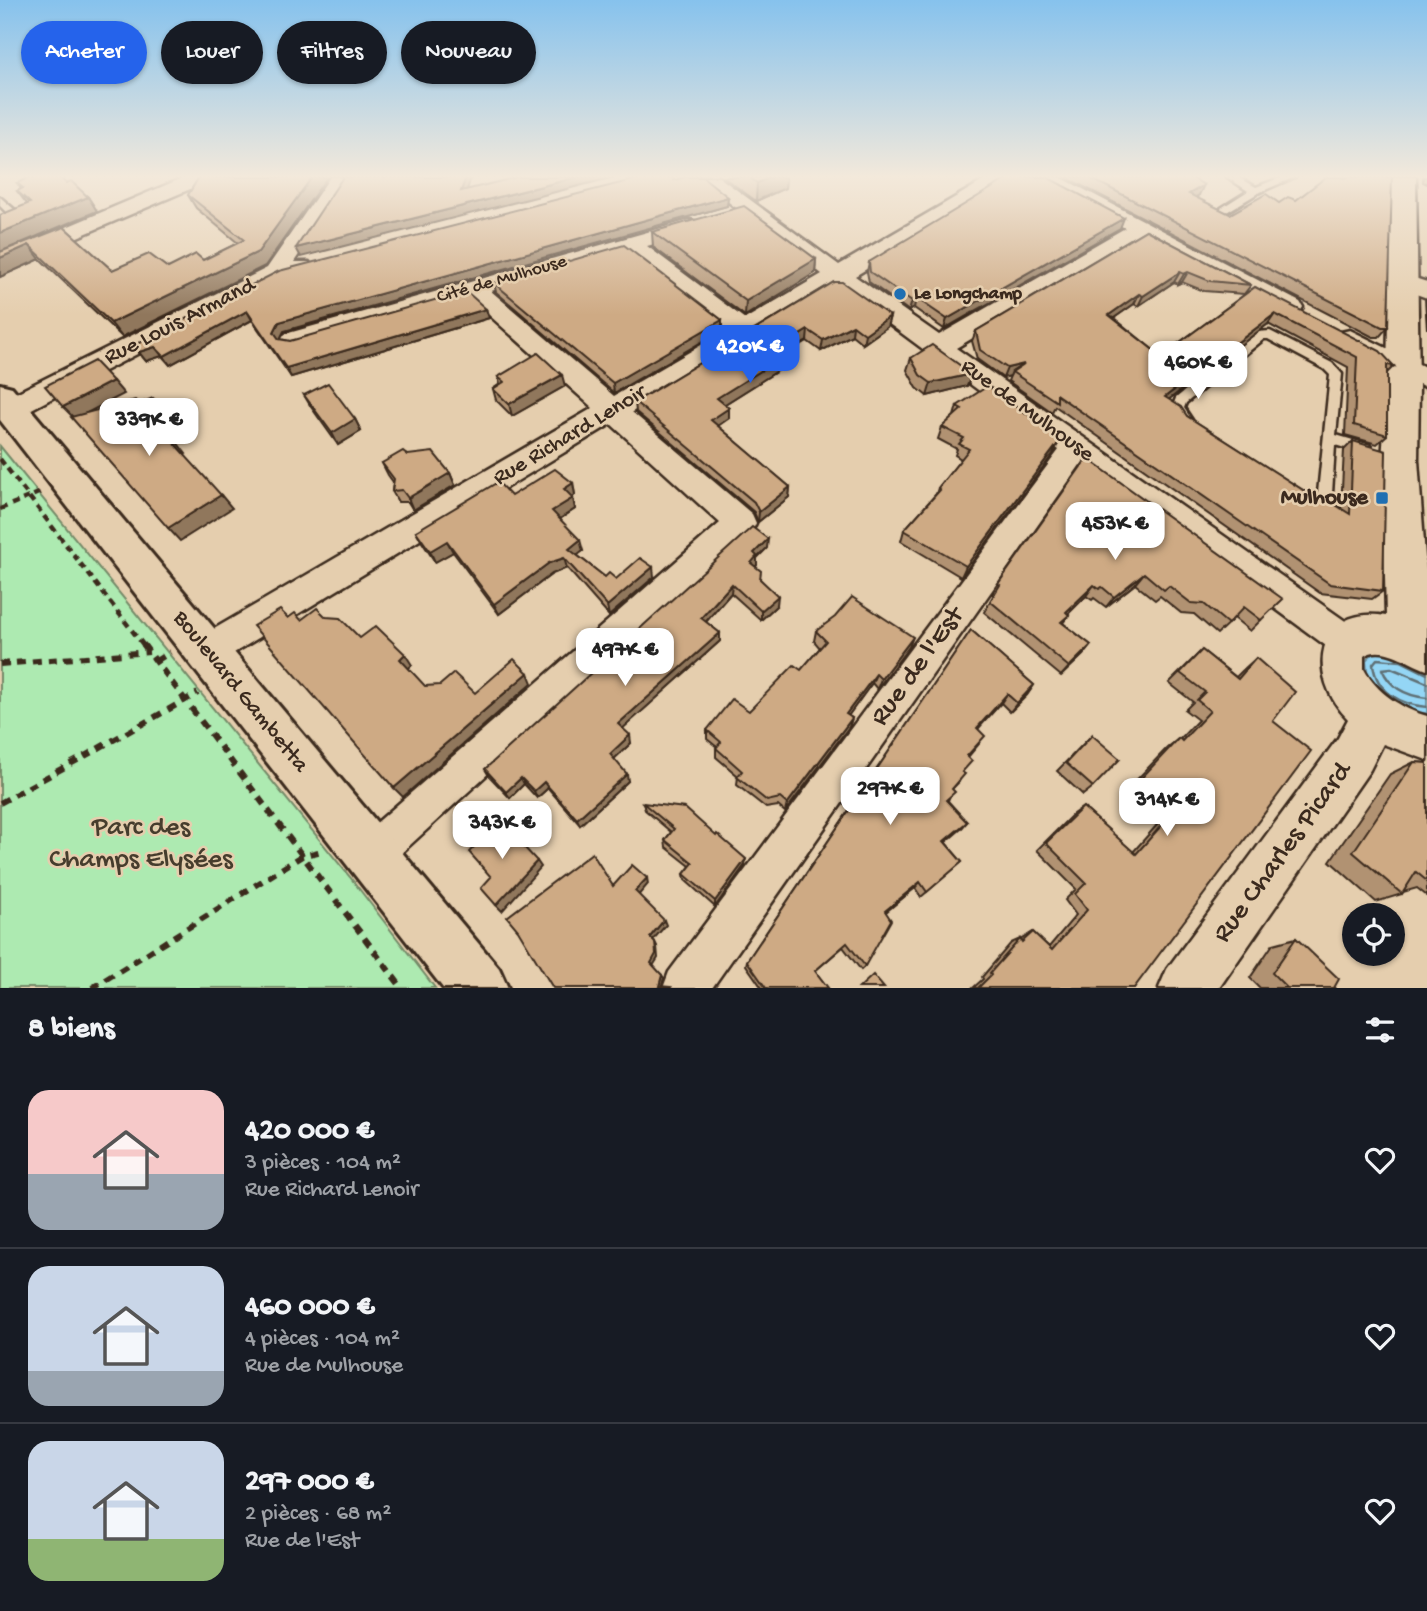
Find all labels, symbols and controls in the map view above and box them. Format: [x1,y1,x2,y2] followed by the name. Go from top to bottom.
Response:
[21,21,147,84] chip: Acheter
[161,21,263,84] chip: Louer
[277,21,387,84] chip: Filtres
[401,21,536,84] chip: Nouveau
[434,250,570,310] street label: Cité de Mulhouse
[100,272,261,372] street label: Rue Louis Armand
[914,283,1023,306] place label: Le Longchamp
[892,286,908,302] marker: Le Longchamp
[693,326,807,385] pin: 420K €
[716,334,784,361] text: 420K €
[1141,342,1255,401] pin: 460K €
[1164,350,1232,377] text: 460K €
[955,354,1100,469] street label: Rue de Mulhouse
[489,379,653,492] street label: Rue Richard Lenoir
[92,398,206,458] pin: 339K €
[115,407,183,434] text: 339K €
[1281,485,1369,512] place label: Mulhouse
[1374,490,1390,506] marker: Mulhouse
[1058,503,1172,562] pin: 453K €
[1082,511,1148,538] text: 453K €
[864,599,974,733] street label: Rue de l'Est
[166,605,314,779] street label: Boulevard Gambetta
[568,628,682,688] pin: 497K €
[592,637,658,664] text: 497K €
[1206,754,1361,950] street label: Rue Charles Picard
[833,768,947,827] pin: 297K €
[857,776,923,803] text: 297K €
[1110,778,1224,838] pin: 314K €
[1135,787,1199,814] text: 314K €
[445,802,559,861] pin: 343K €
[469,810,535,837] text: 343K €
[49,812,233,877] park label: Parc des Champs Elysées
[1342,903,1405,966] map controls
[1342,903,1405,966] button: locate
[1361,1011,1399,1049] icon: filters
[28,1013,115,1048] text: 8 biens
[245,1115,374,1150] text: 420 000 €
[84,1118,168,1202] icon: home
[1361,1141,1399,1179] icon: heart
[245,1150,401,1177] text: 3 pièces · 104 m²
[245,1177,419,1204] text: Rue Richard Lenoir
[245,1291,375,1326] text: 460 000 €
[84,1294,168,1378] icon: home
[1361,1317,1399,1355] icon: heart
[245,1326,400,1353] text: 4 pièces · 104 m²
[245,1353,403,1380] text: Rue de Mulhouse
[245,1466,374,1501] text: 297 000 €
[84,1469,168,1553] icon: home
[1361,1492,1399,1530] icon: heart
[245,1501,391,1528] text: 2 pièces · 68 m²
[245,1528,359,1555] text: Rue de l'Est

